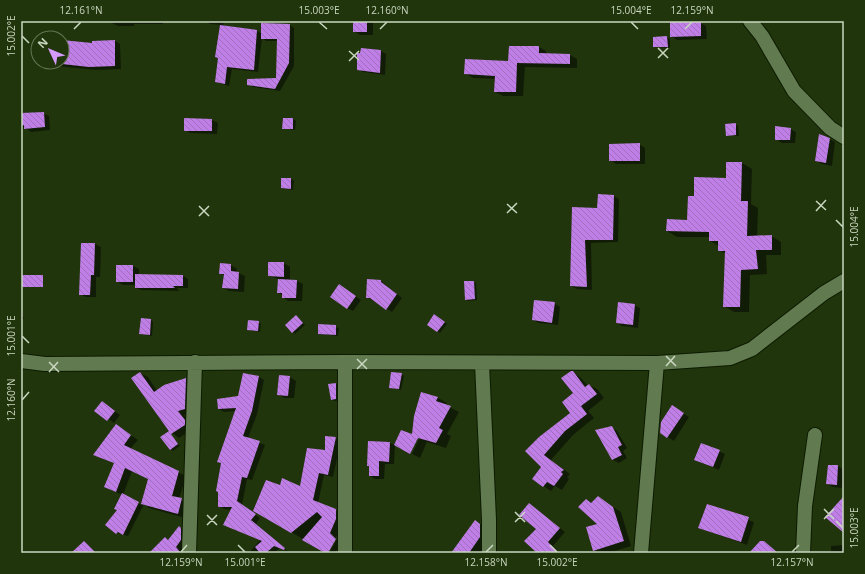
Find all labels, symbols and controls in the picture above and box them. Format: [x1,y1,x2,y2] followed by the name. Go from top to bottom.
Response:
[59,3,103,17] text: 12.161°N
[298,3,340,17] text: 15.003°E
[365,3,409,17] text: 12.160°N
[610,3,652,17] text: 15.004°E
[670,3,714,17] text: 12.159°N
[4,15,18,57] text: 15.002°E
[30,30,70,70] north arrow
[34,34,51,51] text: N
[847,206,861,248] text: 15.004°E
[4,315,18,357] text: 15.001°E
[4,378,18,422] text: 12.160°N
[847,507,861,549] text: 15.003°E
[159,555,203,569] text: 12.159°N
[224,555,266,569] text: 15.001°E
[464,555,508,569] text: 12.158°N
[536,555,578,569] text: 15.002°E
[770,555,814,569] text: 12.157°N

